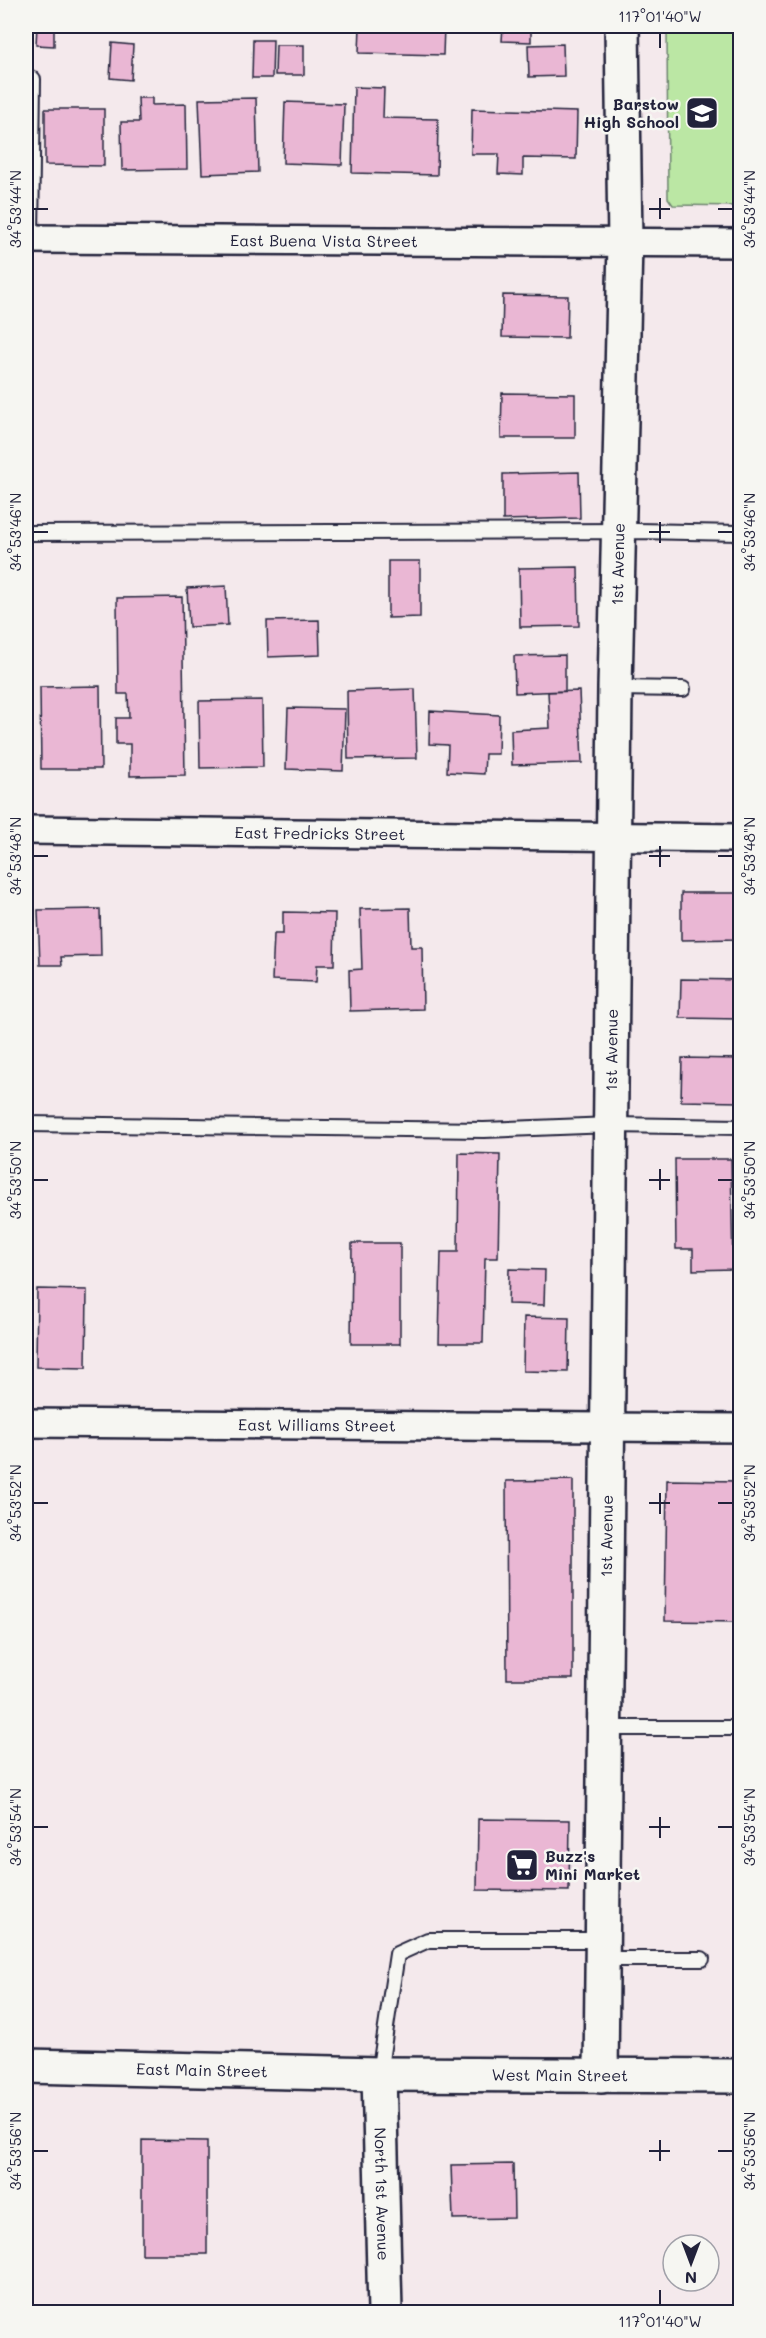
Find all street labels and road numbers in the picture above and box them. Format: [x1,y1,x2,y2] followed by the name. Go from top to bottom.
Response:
[230,229,418,251] street label: East Buena Vista Street
[606,523,629,606] street label: 1st Avenue
[234,821,406,844] street label: East Fredricks Street
[600,1009,622,1091] street label: 1st Avenue
[238,1413,396,1436] street label: East Williams Street
[595,1495,617,1577] street label: 1st Avenue
[136,2057,268,2081] street label: East Main Street
[492,2064,628,2085] street label: West Main Street
[370,2127,395,2261] street label: North 1st Avenue

